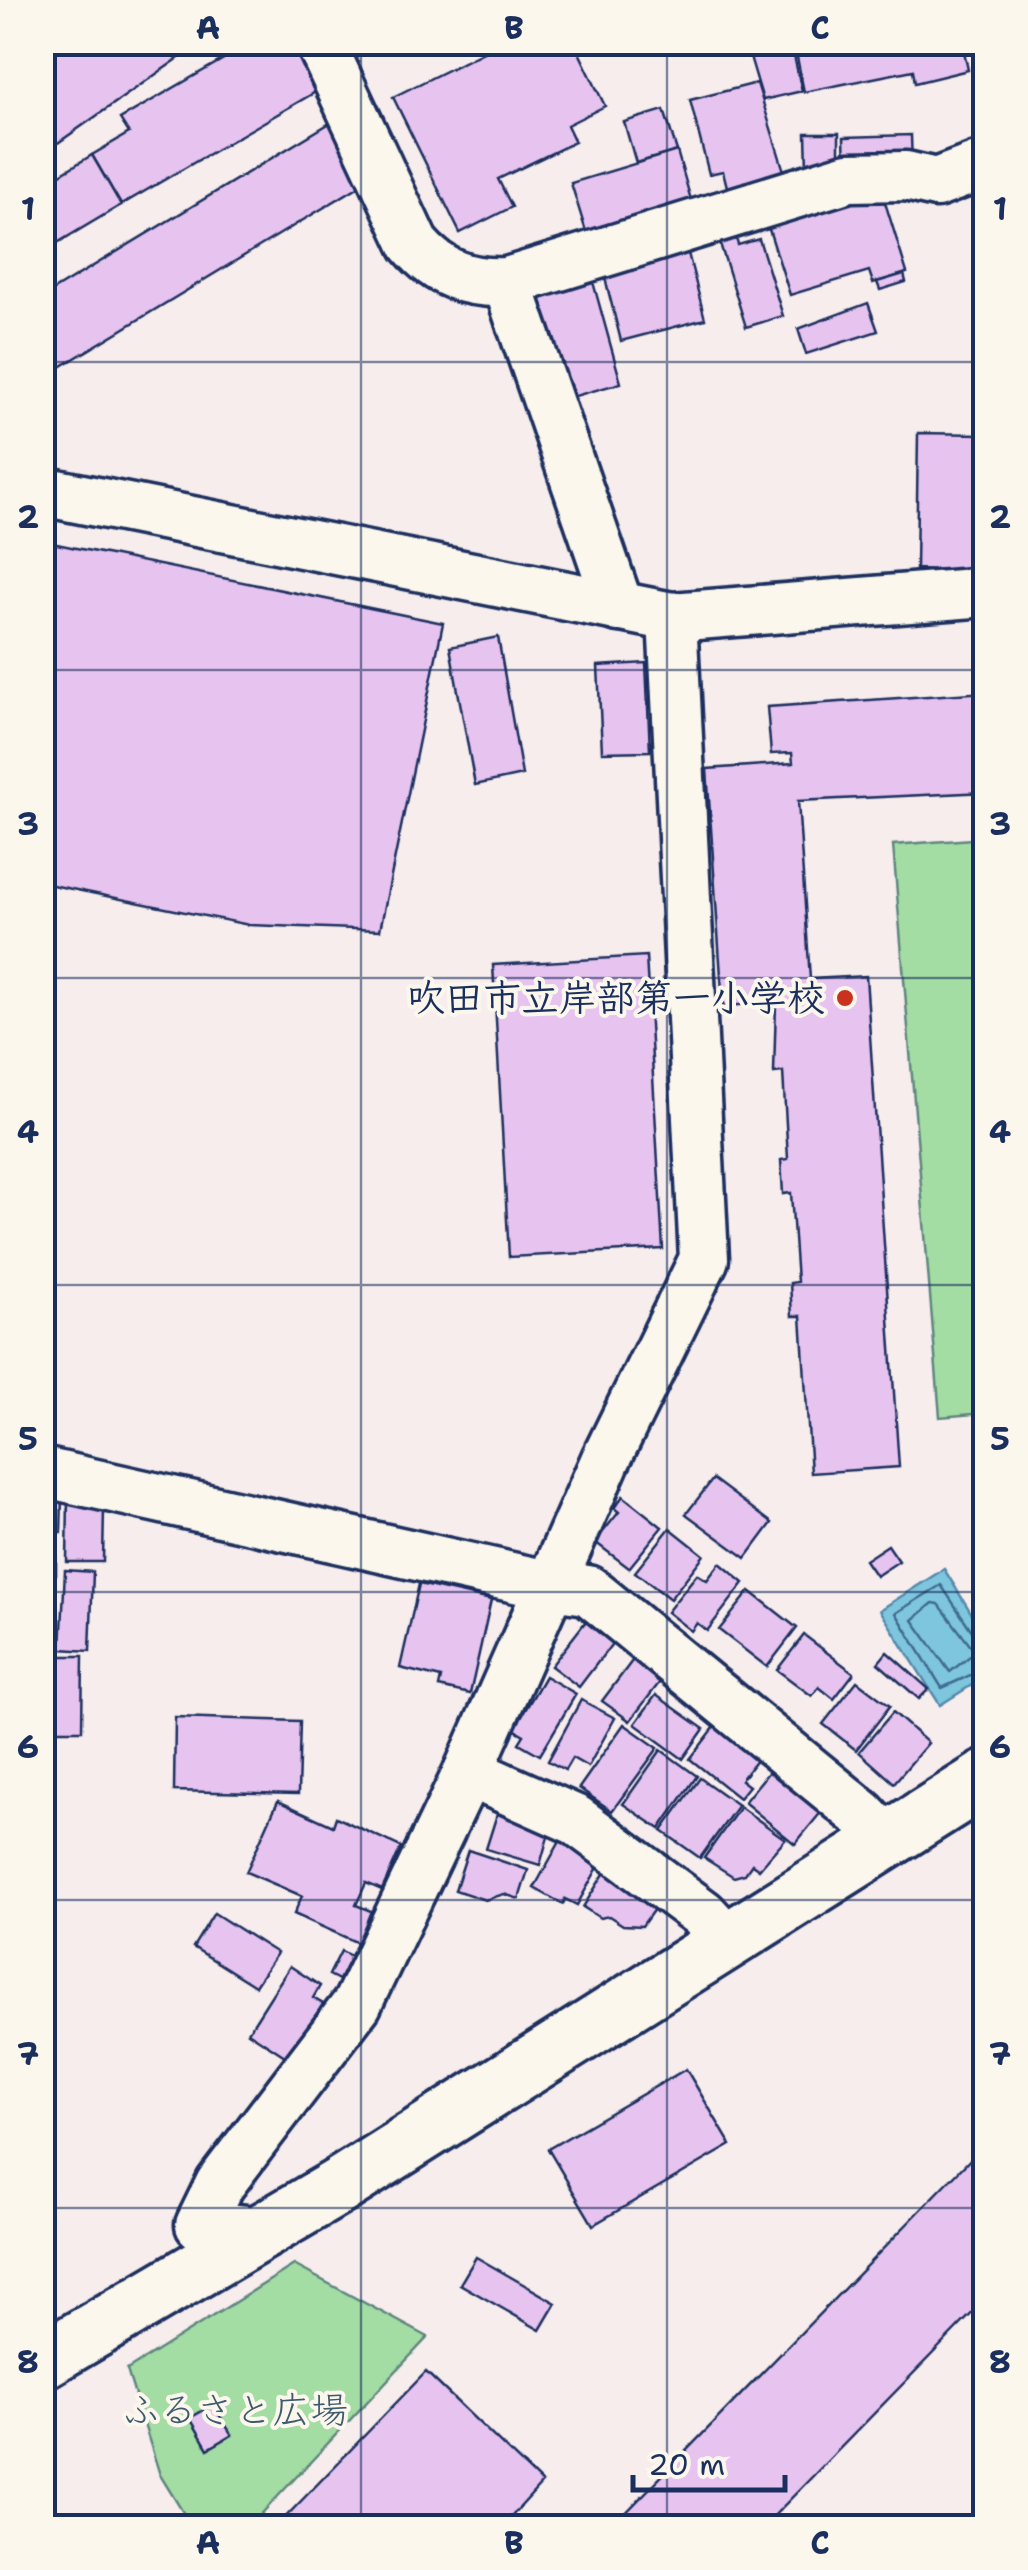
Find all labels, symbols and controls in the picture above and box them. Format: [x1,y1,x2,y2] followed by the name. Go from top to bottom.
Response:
[196,6,220,49] text: A
[504,6,524,49] text: B
[810,6,830,49] text: C
[21,187,35,230] text: 1
[993,187,1007,230] text: 1
[17,495,39,538] text: 2
[989,495,1011,538] text: 2
[17,802,39,845] text: 3
[989,802,1011,845] text: 3
[407,972,825,1023] place label: 吹田市立岸部第一小学校
[834,987,856,1009] marker: 吹田市立岸部第一小学校
[17,1110,39,1153] text: 4
[989,1110,1011,1153] text: 4
[18,1417,38,1460] text: 5
[990,1417,1010,1460] text: 5
[17,1725,39,1768] text: 6
[989,1725,1011,1768] text: 6
[17,2032,39,2075] text: 7
[989,2032,1011,2075] text: 7
[17,2340,39,2383] text: 8
[989,2340,1011,2383] text: 8
[122,2384,348,2435] park label: ふるさと広場
[633,2430,786,2492] scale bar
[648,2444,725,2485] text: 20 m
[196,2521,220,2564] text: A
[504,2521,524,2564] text: B
[810,2521,830,2564] text: C

